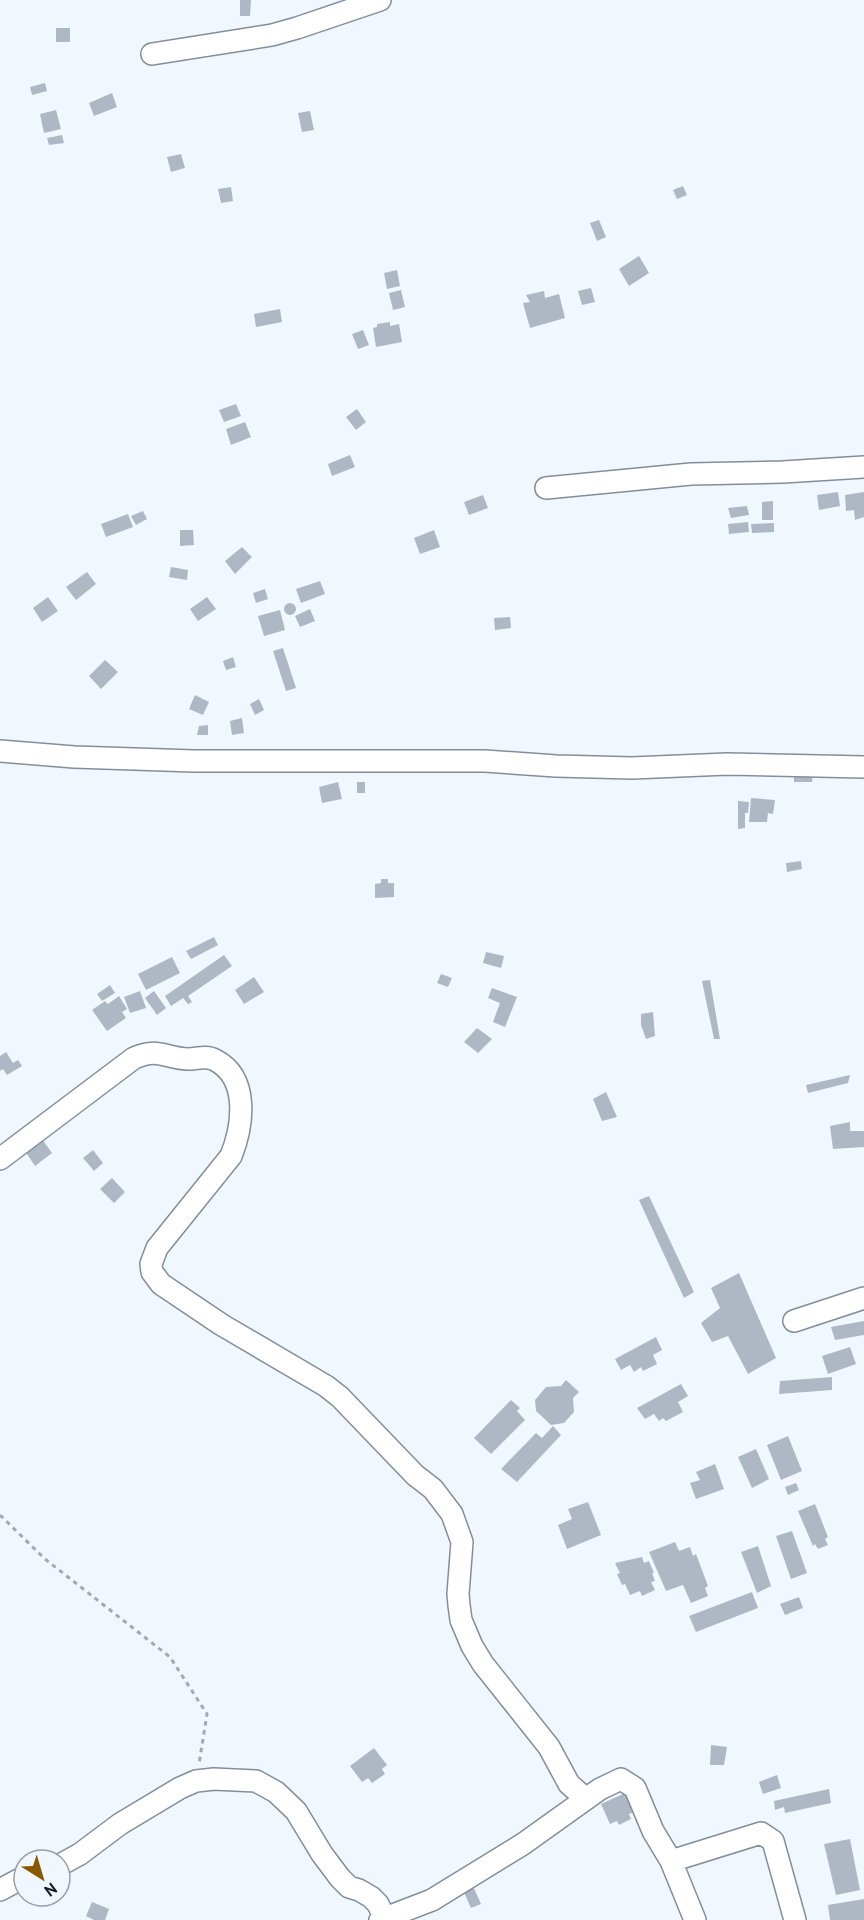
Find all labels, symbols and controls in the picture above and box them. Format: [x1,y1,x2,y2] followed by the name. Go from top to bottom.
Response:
[12,1848,72,1908] north arrow
[41,1879,61,1901] text: N

